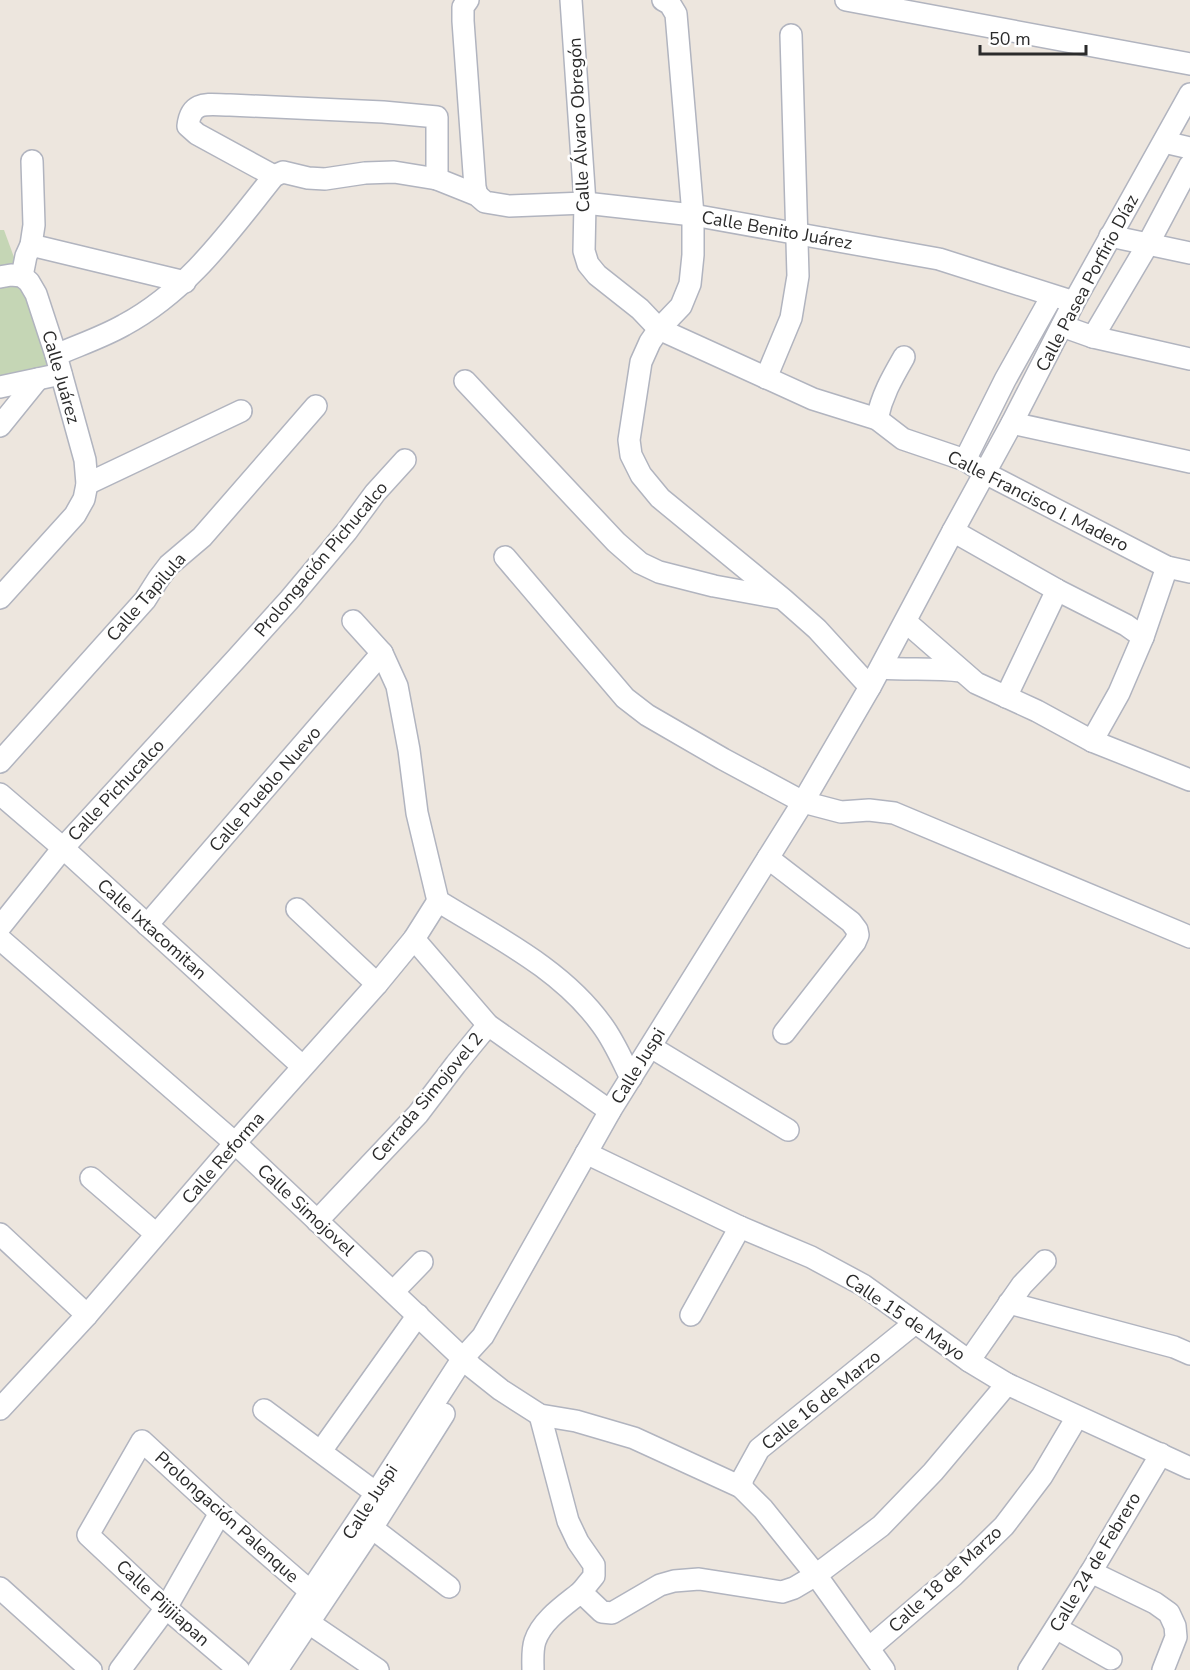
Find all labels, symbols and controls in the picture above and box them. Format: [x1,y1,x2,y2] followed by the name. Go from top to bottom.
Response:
[980,18,1086,56] scale bar
[989,27,1031,51] text: 50 m
[562,37,596,213] street label: Calle Álvaro Obregón
[1030,190,1144,376] street label: Calle Pasea Porfirio Díaz
[700,205,854,255] street label: Calle Benito Juárez
[36,328,86,426] street label: Calle Juárez
[943,445,1133,557] street label: Calle Francisco I. Madero
[249,476,393,642] street label: Prolongación Pichucalco
[101,548,191,646] street label: Calle Tapilula
[204,721,326,857] street label: Calle Pueblo Nuevo
[62,734,170,846] street label: Calle Pichucalco
[92,873,212,985] street label: Calle Ixtacomitan
[605,1023,671,1109] street label: Calle Juspi
[366,1027,488,1167] street label: Cerrada Simojovel 2
[176,1107,270,1209] street label: Calle Reforma
[252,1159,360,1262] street label: Calle Simojovel
[840,1268,970,1366] street label: Calle 15 de Mayo
[756,1345,886,1455] street label: Calle 16 de Marzo
[150,1446,304,1588] street label: Prolongación Palenque
[337,1460,403,1544] street label: Calle Juspi
[1044,1488,1146,1636] street label: Calle 24 de Febrero
[883,1520,1007,1638] street label: Calle 18 de Marzo
[111,1554,215,1652] street label: Calle Pijijiapan

